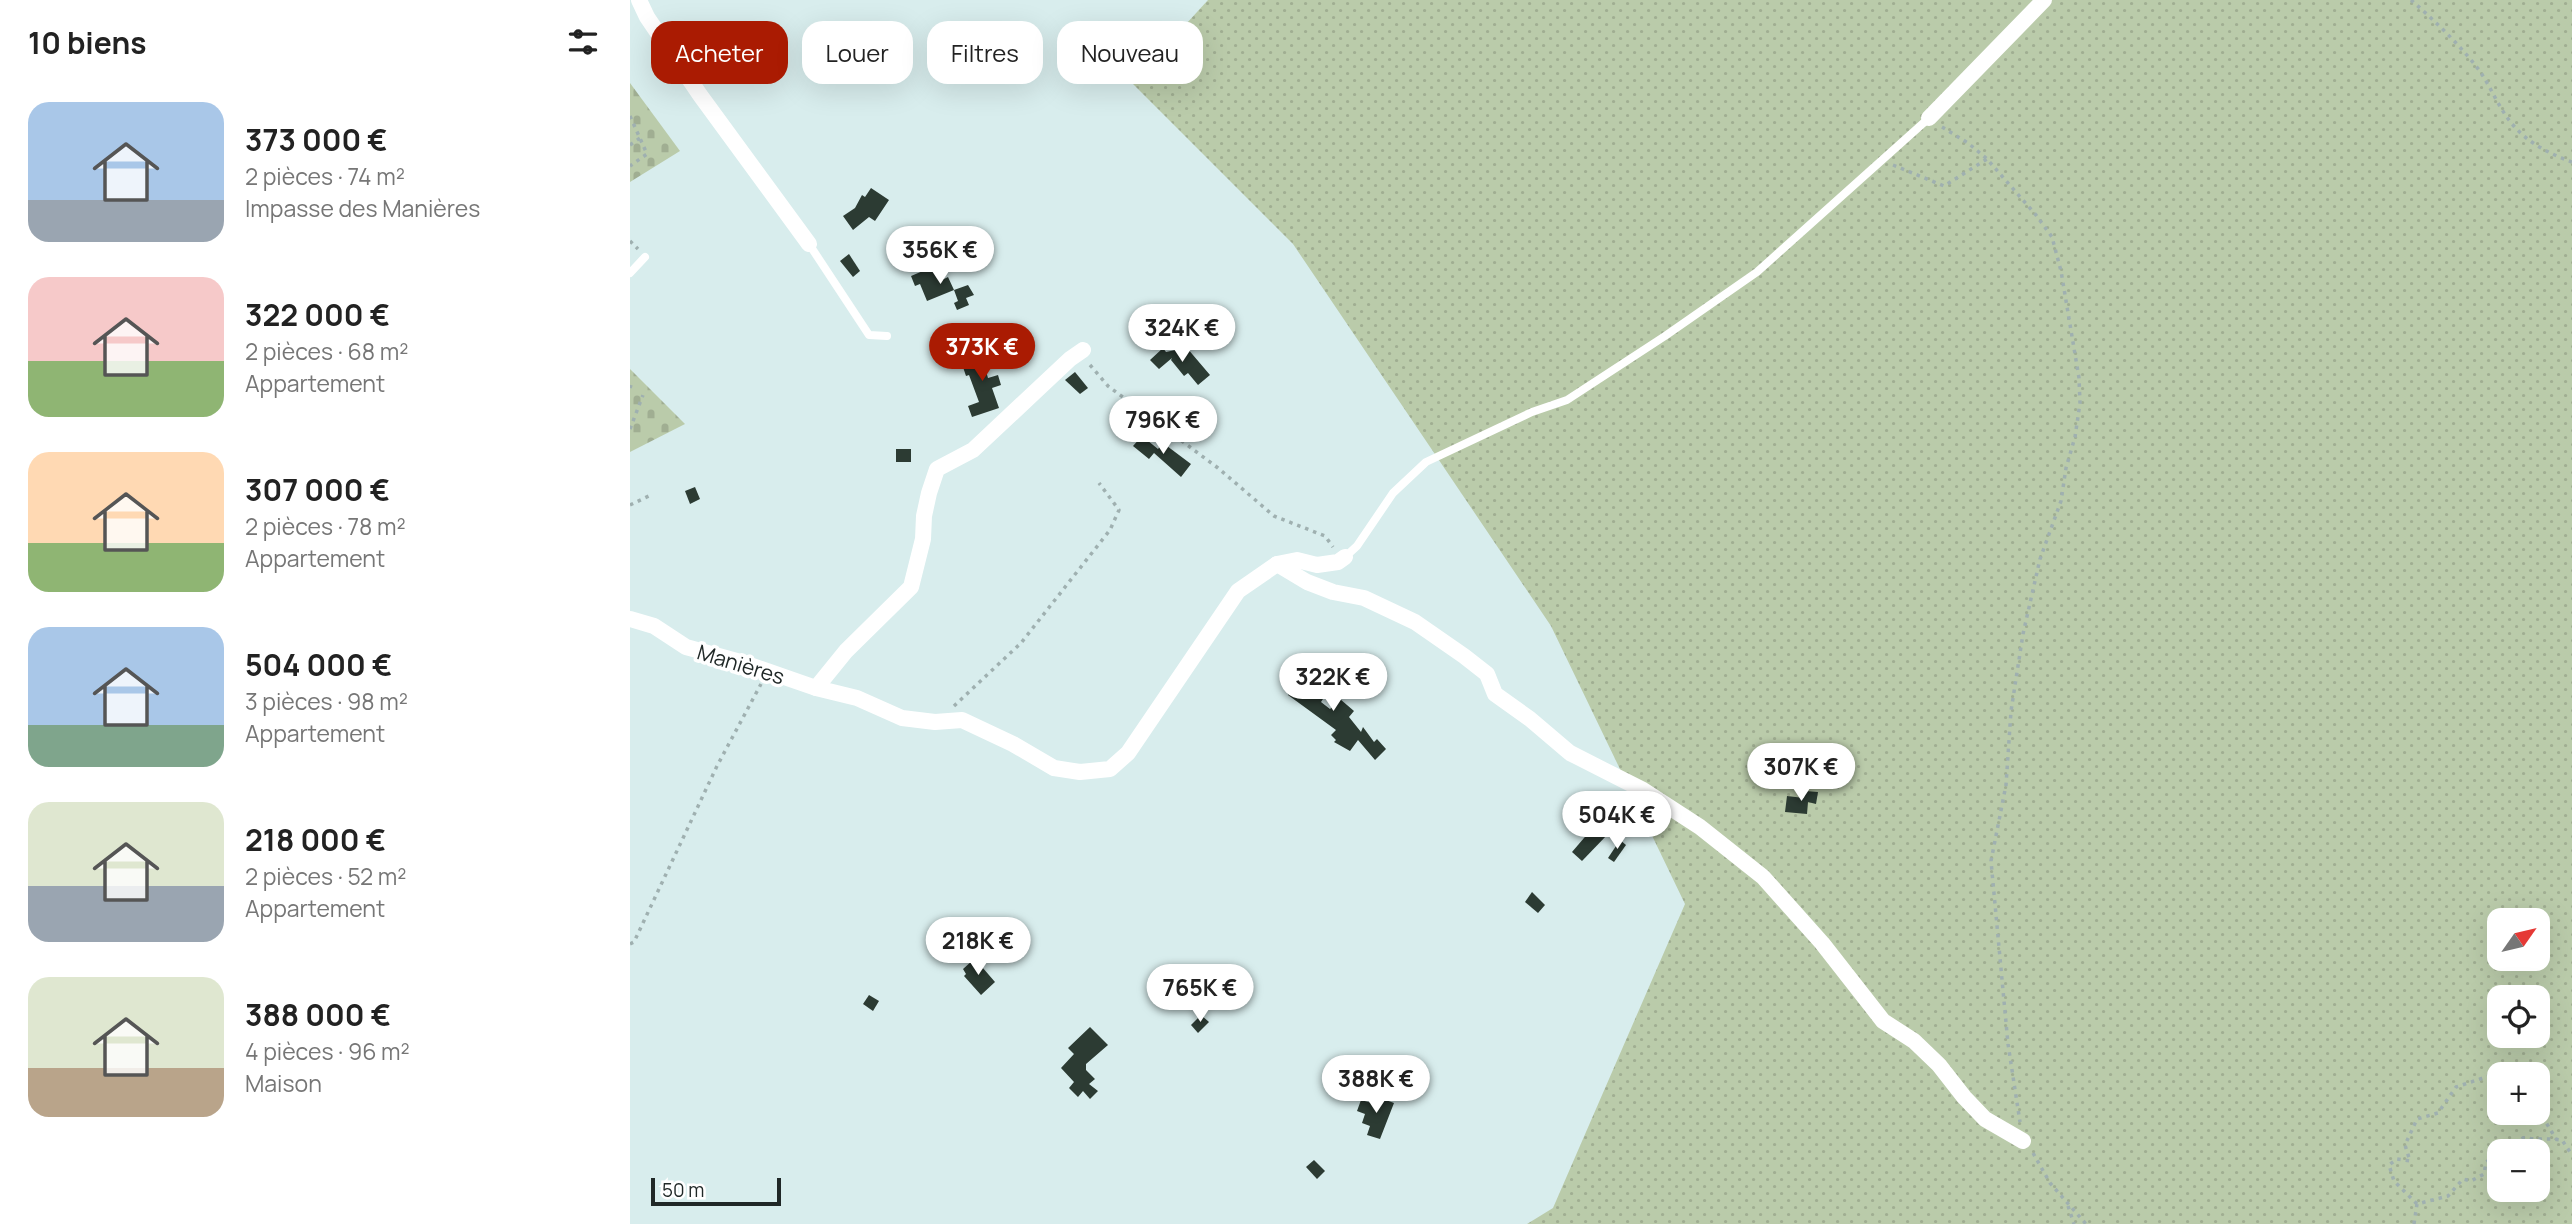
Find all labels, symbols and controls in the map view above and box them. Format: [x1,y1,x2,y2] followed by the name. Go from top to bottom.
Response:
[651,21,788,84] chip: Acheter
[802,21,913,84] chip: Louer
[927,21,1043,84] chip: Filtres
[1057,21,1203,84] chip: Nouveau
[28,22,146,63] text: 10 biens
[564,23,602,61] icon: filters
[245,119,388,160] text: 373 000 €
[84,130,168,214] icon: home
[245,160,405,192] text: 2 pièces · 74 m²
[245,192,480,224] text: Impasse des Manières
[883,226,997,286] pin: 356K €
[902,233,978,265] text: 356K €
[245,294,390,335] text: 322 000 €
[1125,304,1239,364] pin: 324K €
[84,305,168,389] icon: home
[1144,311,1220,343] text: 324K €
[925,324,1039,383] pin: 373K €
[945,330,1019,362] text: 373K €
[245,335,408,367] text: 2 pièces · 68 m²
[245,367,385,399] text: Appartement
[1106,396,1220,456] pin: 796K €
[1125,403,1201,435] text: 796K €
[245,469,390,510] text: 307 000 €
[84,480,168,564] icon: home
[245,510,406,542] text: 2 pièces · 78 m²
[245,542,385,574] text: Appartement
[694,638,788,690] street label: Manières
[245,644,392,685] text: 504 000 €
[1276,654,1390,713] pin: 322K €
[84,655,168,739] icon: home
[1295,660,1371,692] text: 322K €
[245,685,408,717] text: 3 pièces · 98 m²
[245,717,385,749] text: Appartement
[1744,744,1858,803] pin: 307K €
[1763,750,1839,782] text: 307K €
[1560,792,1674,851] pin: 504K €
[1578,798,1656,830] text: 504K €
[245,819,386,860] text: 218 000 €
[84,830,168,914] icon: home
[245,860,407,892] text: 2 pièces · 52 m²
[245,892,385,924] text: Appartement
[2487,908,2550,971] north arrow
[2487,908,2550,1202] map controls
[921,918,1035,977] pin: 218K €
[942,924,1014,956] text: 218K €
[1143,964,1257,1024] pin: 765K €
[1163,971,1237,1003] text: 765K €
[2487,985,2550,1048] button: locate
[245,994,391,1035] text: 388 000 €
[84,1005,168,1089] icon: home
[245,1035,410,1067] text: 4 pièces · 96 m²
[1319,1056,1433,1115] pin: 388K €
[1338,1062,1414,1094] text: 388K €
[2487,1062,2550,1125] button: +
[245,1067,322,1099] text: Maison
[2487,1139,2550,1202] button: −
[651,1175,780,1207] scale bar
[662,1177,704,1203] text: 50 m

